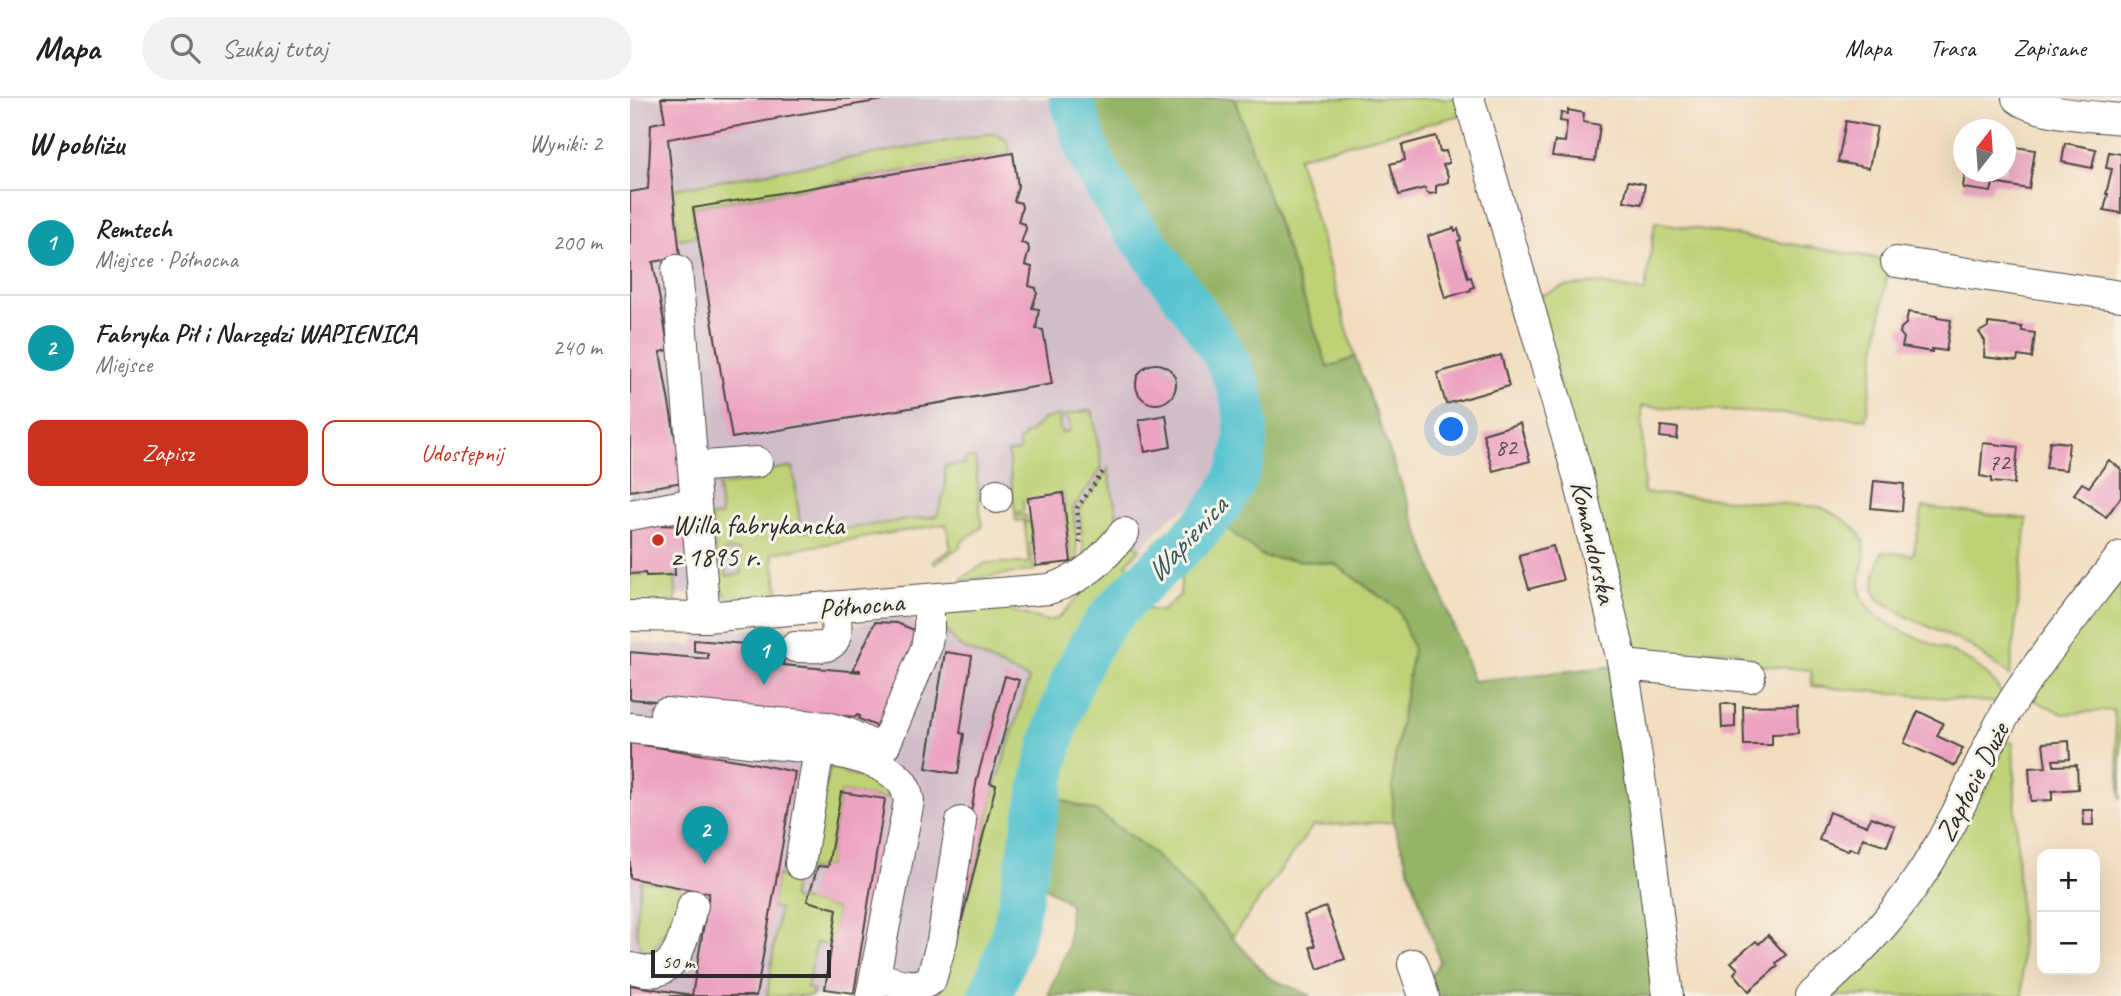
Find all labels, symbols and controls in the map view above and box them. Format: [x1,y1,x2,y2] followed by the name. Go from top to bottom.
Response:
[142,17,632,80] search box
[35,27,100,69] text: Mapa
[166,29,204,67] icon: search
[222,32,328,65] text: Szukaj tutaj
[1845,33,1891,63] text: Mapa
[1929,33,1975,63] text: Trasa
[2013,33,2086,63] text: Zapisane
[1953,119,2016,182] north arrow
[28,125,124,163] text: W pobliżu
[529,129,602,158] text: Wyniki: 2
[95,212,172,245] text: Remtech
[46,228,56,257] text: 1
[553,228,602,257] text: 200 m
[95,245,238,274] text: Miejsce · Północna
[95,317,417,350] text: Fabryka Pił i Narzędzi WAPIENICA
[46,333,56,362] text: 2
[553,333,602,362] text: 240 m
[95,350,152,379] text: Miejsce
[1434,412,1468,446] your location
[28,420,308,486] button: Zapisz
[322,420,602,486] button: Udostępnij
[1495,432,1519,462] house number: 82
[1988,447,2012,477] house number: 72
[1563,477,1625,609] street label: Komandorska
[1137,486,1237,590] water label: Wapienica
[672,507,846,574] place label: Willa fabrykancka z 1895 r.
[650,532,666,548] marker: Willa fabrykancka z 1895 r.
[817,584,907,626] street label: Północna
[741,627,787,685] pin: 1
[1927,715,2018,847] street label: Zapłocie Duże
[682,806,728,864] pin: 2
[2037,849,2100,975] map controls
[2037,849,2100,912] button: +
[2037,912,2100,975] button: −
[651,947,831,979] scale bar
[662,950,694,974] text: 50 m

